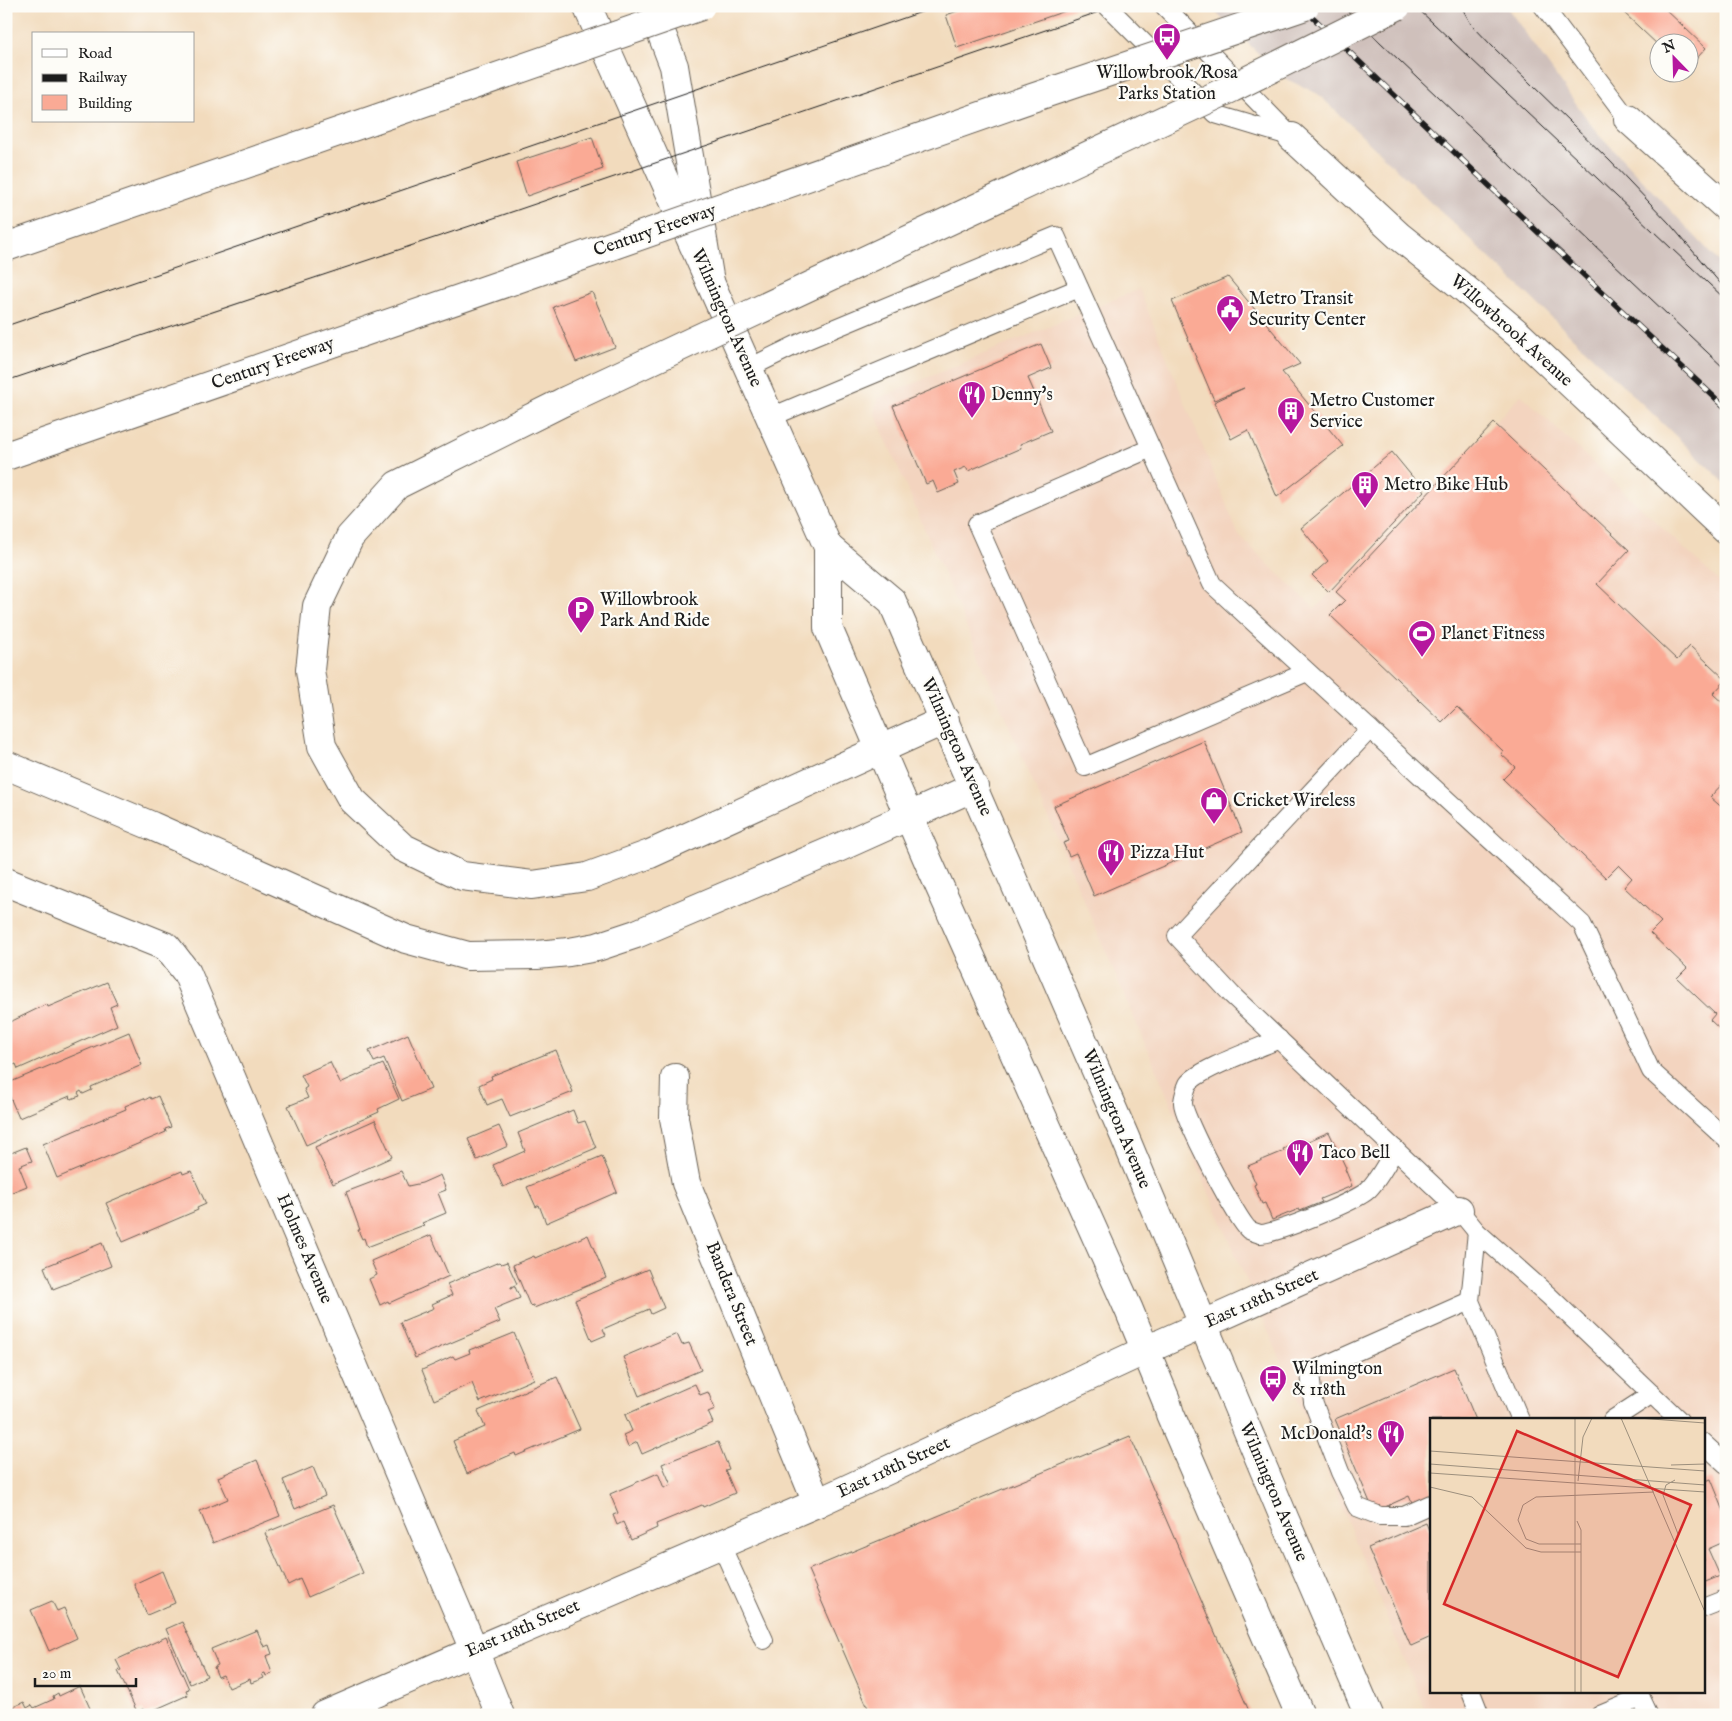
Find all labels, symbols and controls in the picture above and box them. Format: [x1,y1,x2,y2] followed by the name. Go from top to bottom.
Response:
[1152,22,1182,61] bus stop icon: Willowbrook/Rosa Parks Station
[32,32,195,122] legend
[1650,32,1700,82] north arrow
[1659,36,1678,58] text: N
[78,44,113,63] text: Road
[1096,62,1238,106] place label: Willowbrook/Rosa Parks Station
[78,68,128,87] text: Railway
[78,94,133,113] text: Building
[591,199,719,263] street label: Century Freeway
[685,245,767,391] street label: Wilmington Avenue
[1445,270,1577,392] street label: Willowbrook Avenue
[1249,288,1366,332] place label: Metro Transit Security Center
[1215,294,1245,333] public building icon: Metro Transit Security Center
[209,332,337,396] street label: Century Freeway
[957,380,987,419] restaurant icon: Denny's
[991,384,1053,407] place label: Denny's
[1310,390,1435,434] place label: Metro Customer Service
[1276,396,1306,435] building icon: Metro Customer Service
[1350,470,1380,509] building icon: Metro Bike Hub
[1384,474,1508,497] place label: Metro Bike Hub
[600,589,710,633] place label: Willowbrook Park And Ride
[566,595,596,634] parking icon: Willowbrook Park And Ride
[1407,619,1437,658] sports icon: Planet Fitness
[1441,623,1545,646] place label: Planet Fitness
[915,674,997,820] street label: Wilmington Avenue
[1199,786,1229,825] shop icon: Cricket Wireless
[1233,790,1355,813] place label: Cricket Wireless
[1096,838,1126,877] restaurant icon: Pizza Hut
[1130,842,1204,865] place label: Pizza Hut
[1076,1046,1156,1192] street label: Wilmington Avenue
[1285,1138,1315,1177] restaurant icon: Taco Bell
[1319,1142,1390,1165] place label: Taco Bell
[271,1191,337,1307] street label: Holmes Avenue
[700,1239,762,1349] street label: Bandera Street
[1202,1264,1322,1334] street label: East 118th Street
[1292,1358,1383,1402] place label: Wilmington & 118th
[1258,1364,1288,1403] bus stop icon: Wilmington & 118th
[1430,1418,1704,1694] inset map
[1233,1419,1313,1565] street label: Wilmington Avenue
[1376,1419,1406,1458] restaurant icon: McDonald's
[1280,1423,1372,1446] place label: McDonald's
[834,1432,954,1504] street label: East 118th Street
[463,1595,583,1663] street label: East 118th Street
[35,1656,136,1688] scale bar
[42,1664,72,1683] text: 20 m

